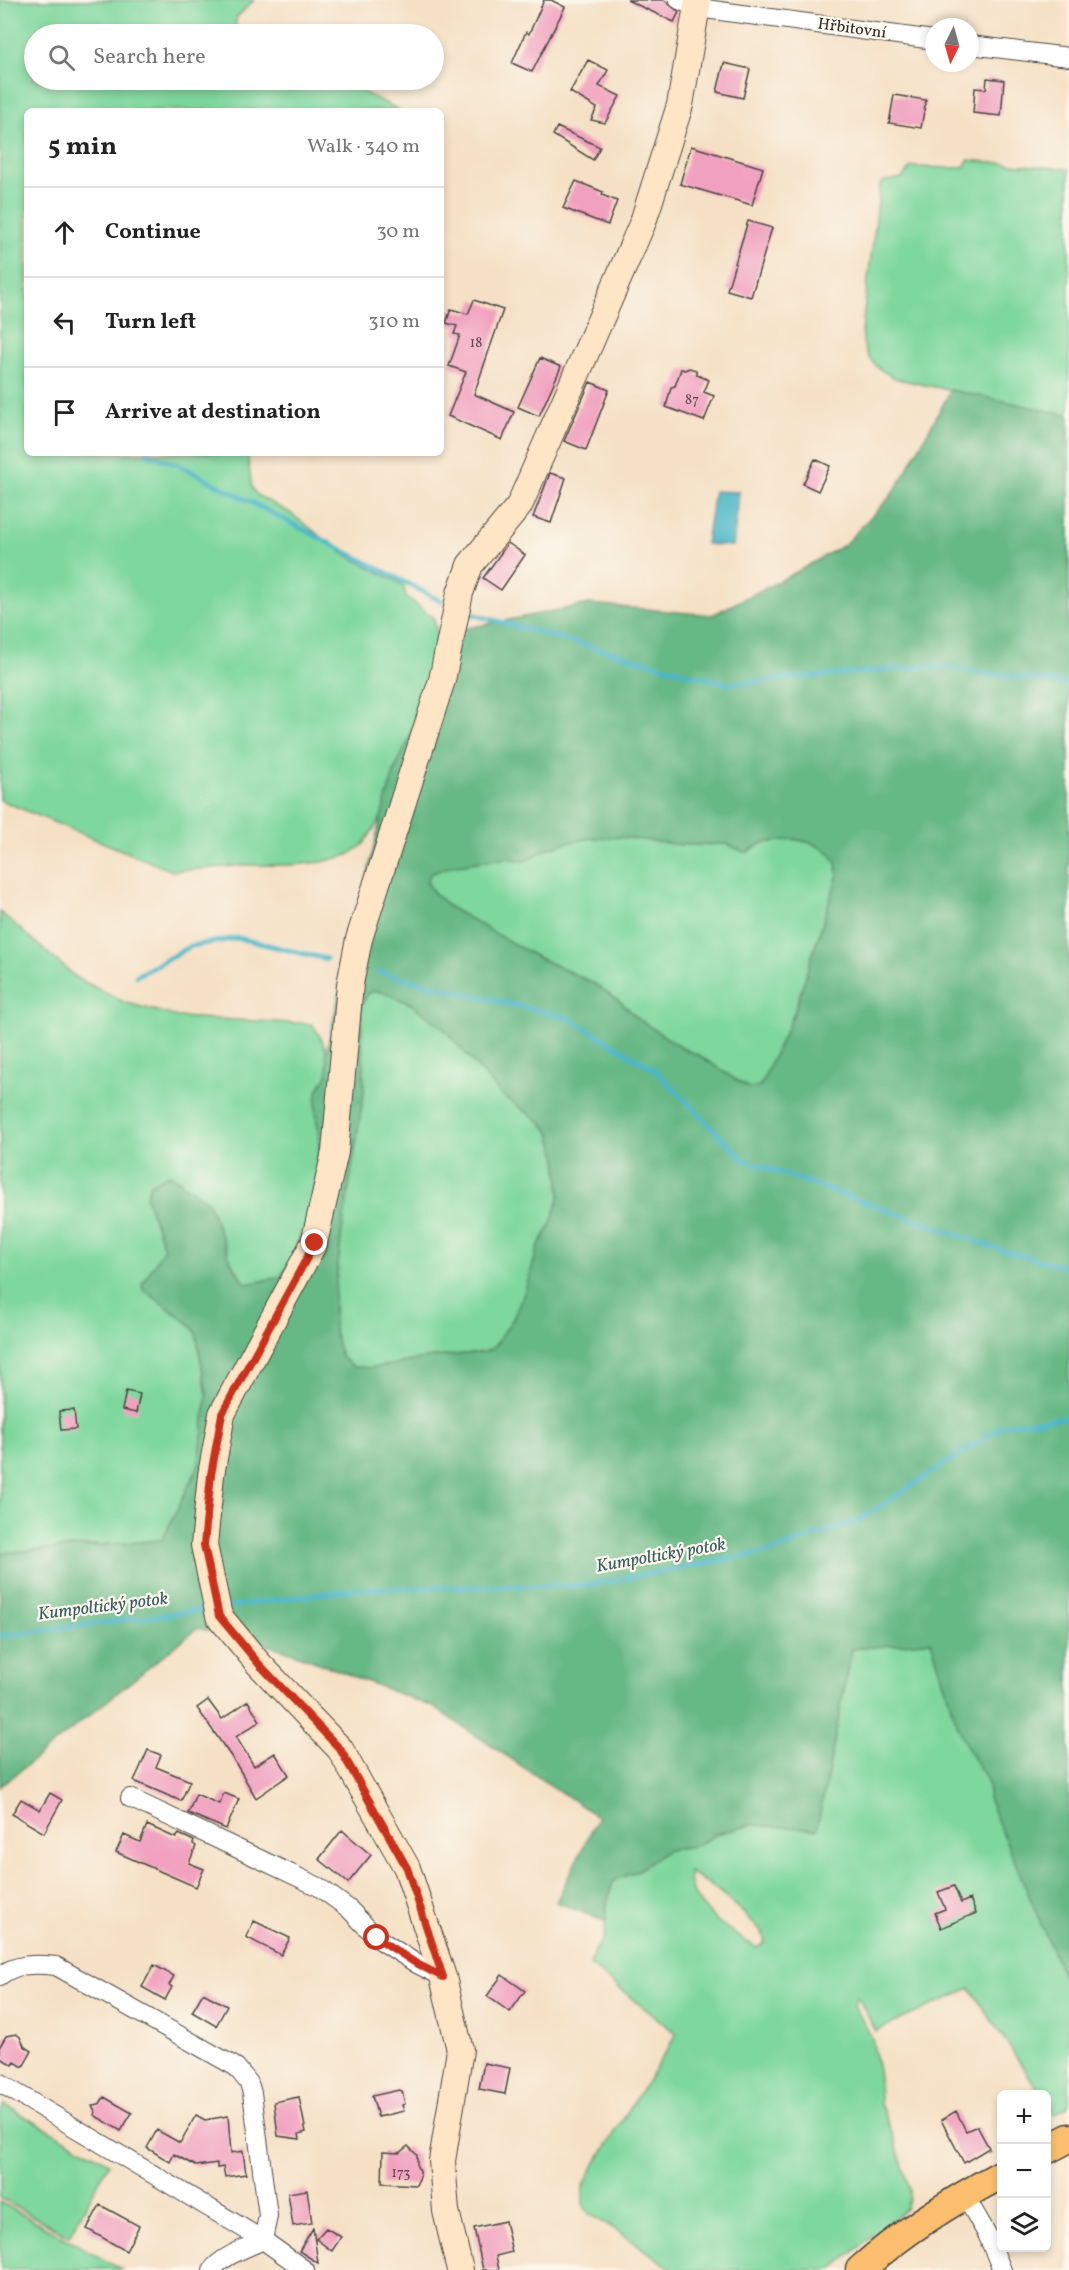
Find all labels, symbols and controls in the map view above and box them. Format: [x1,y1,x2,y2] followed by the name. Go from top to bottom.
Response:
[816,13,888,45] street label: Hřbitovní
[925,18,979,72] north arrow
[24,24,444,90] search box
[45,41,78,74] icon: search
[93,42,206,73] text: Search here
[48,129,117,165] text: 5 min
[307,133,420,161] text: Walk · 340 m
[48,216,81,249] icon: ahead
[105,217,201,248] text: Continue
[376,218,420,246] text: 30 m
[48,306,81,339] icon: left
[105,307,196,338] text: Turn left
[368,308,420,336] text: 310 m
[470,334,482,353] house number: 18
[685,391,699,410] house number: 87
[48,396,81,429] icon: arrive
[105,397,321,428] text: Arrive at destination
[301,1229,327,1255] route end
[594,1532,728,1580] water label: Kumpoltický potok
[37,1587,169,1627] water label: Kumpoltický potok
[363,1924,389,1950] route start
[997,2090,1051,2252] map controls
[997,2090,1051,2144] button: +
[997,2144,1051,2198] button: −
[392,2164,410,2183] house number: 173
[997,2198,1051,2252] button: layers

